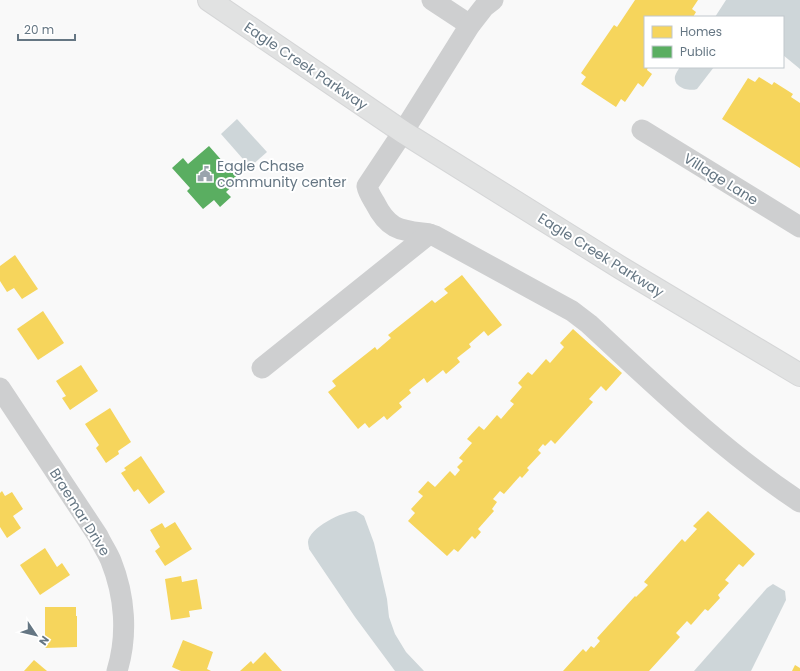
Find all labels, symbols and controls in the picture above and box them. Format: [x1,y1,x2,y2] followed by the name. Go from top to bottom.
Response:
[18,16,75,42] scale bar
[644,16,784,68] legend
[240,17,372,115] street label: Eagle Creek Parkway
[24,21,54,38] text: 20 m
[680,23,722,40] text: Homes
[680,43,716,60] text: Public
[680,148,762,210] street label: Village Lane
[217,156,347,192] place label: Eagle Chase community center
[196,165,214,183] public building icon: Eagle Chase community center
[534,208,668,302] street label: Eagle Creek Parkway
[45,464,115,560] street label: Braemar Drive
[16,615,56,655] north arrow
[35,633,53,649] text: N

